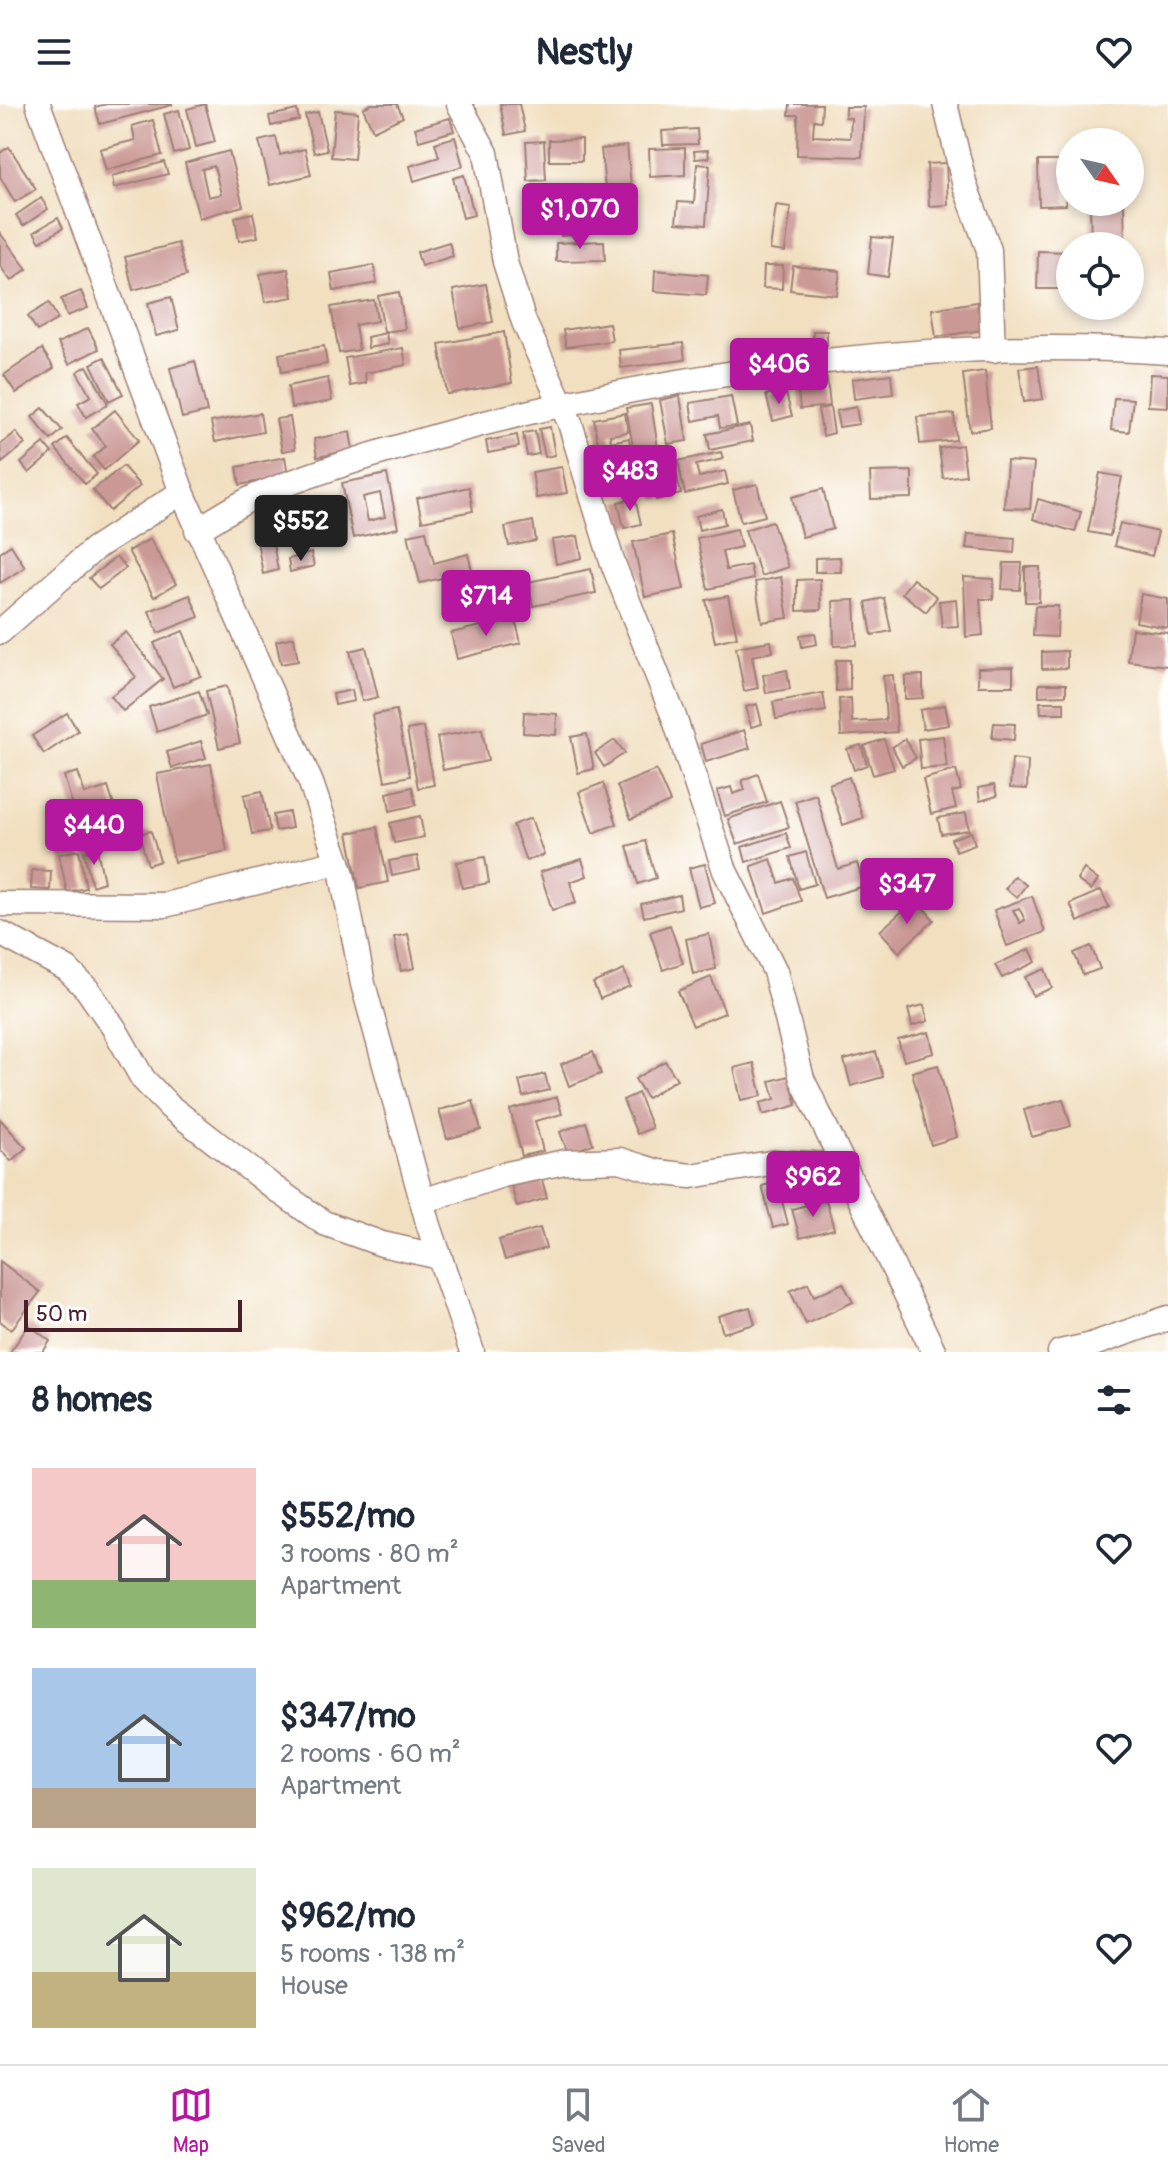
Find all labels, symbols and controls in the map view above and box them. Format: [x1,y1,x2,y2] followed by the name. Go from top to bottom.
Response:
[32,30,76,74] icon: menu
[536,30,632,75] text: Nestly
[1092,30,1136,74] icon: heart
[1056,128,1144,216] north arrow
[1056,128,1144,320] map controls
[515,183,645,251] pin: $1,070
[540,193,620,225] text: $1,070
[1056,232,1144,320] button: locate
[732,338,826,406] pin: $406
[748,348,810,380] text: $406
[583,445,677,513] pin: $483
[602,455,658,487] text: $483
[254,495,348,563] pin: $552
[273,505,329,537] text: $552
[439,570,533,638] pin: $714
[459,580,513,612] text: $714
[47,799,141,867] pin: $440
[63,809,125,841] text: $440
[860,858,954,926] pin: $347
[878,868,936,900] text: $347
[766,1151,860,1219] pin: $962
[784,1161,842,1193] text: $962
[24,1296,242,1332] scale bar
[36,1300,87,1328] text: 50 m
[1092,1378,1136,1422] icon: filters
[32,1379,152,1422] text: 8 homes
[280,1495,415,1538] text: $552/mo
[96,1500,192,1596] icon: home
[1092,1526,1136,1570] icon: heart
[280,1538,459,1570] text: 3 rooms · 80 m²
[280,1570,401,1602] text: Apartment
[280,1695,416,1738] text: $347/mo
[96,1700,192,1796] icon: home
[1092,1726,1136,1770] icon: heart
[280,1738,461,1770] text: 2 rooms · 60 m²
[280,1770,401,1802] text: Apartment
[280,1895,415,1938] text: $962/mo
[96,1900,192,1996] icon: home
[1092,1926,1136,1970] icon: heart
[280,1938,465,1970] text: 5 rooms · 138 m²
[280,1970,348,2002] text: House
[169,2083,213,2159] tab: Map
[551,2083,606,2159] tab: Saved
[944,2083,999,2159] tab: Home

